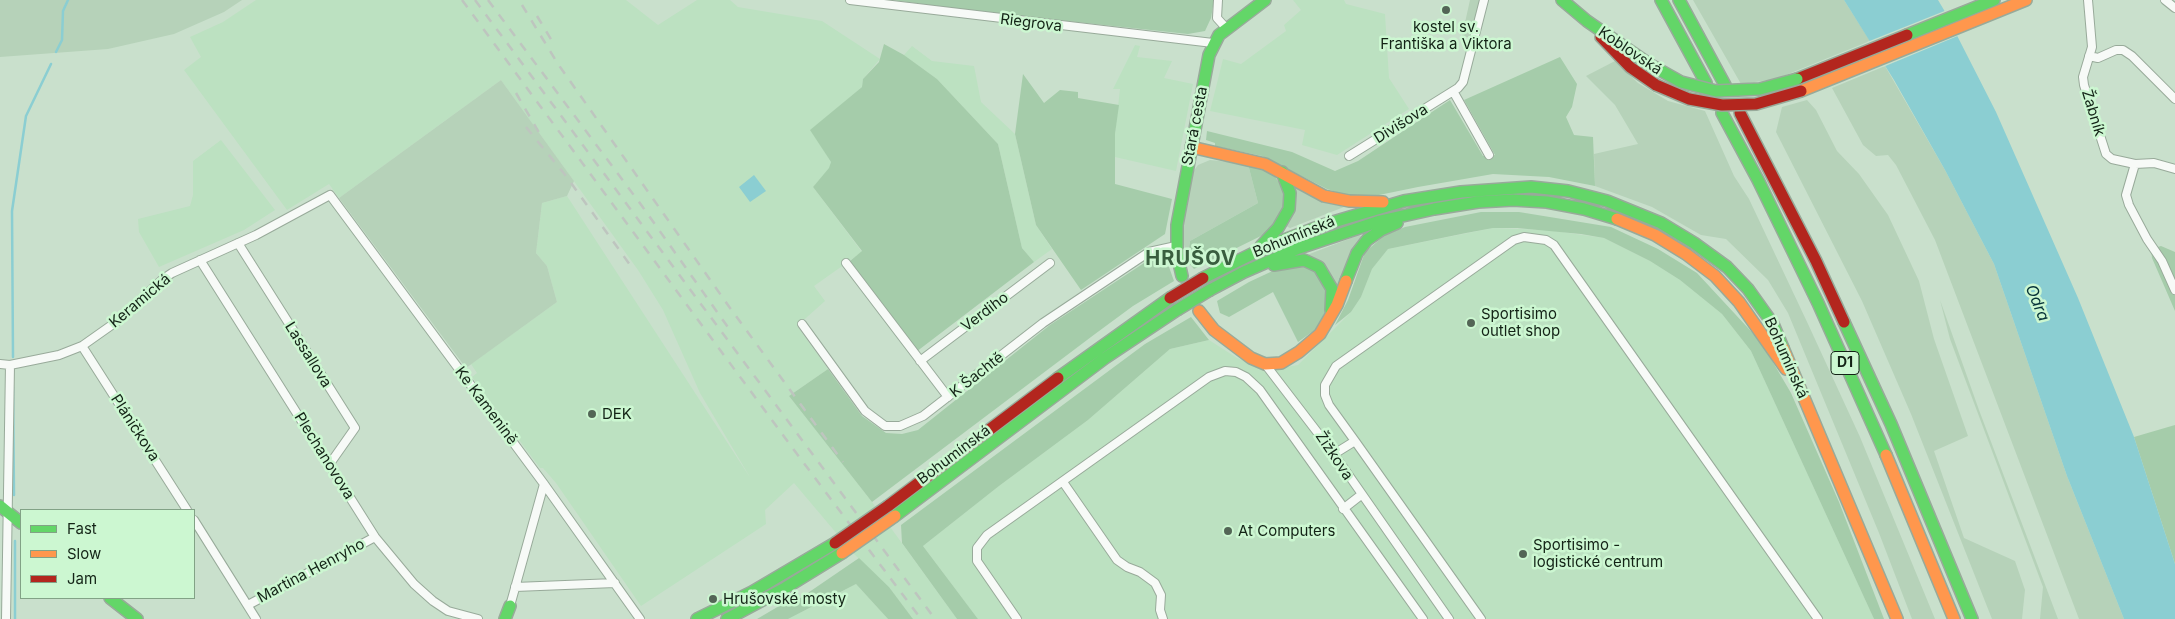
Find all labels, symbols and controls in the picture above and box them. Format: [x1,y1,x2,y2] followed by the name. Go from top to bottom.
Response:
[1440,4,1452,16] marker: kostel sv. Františka a Viktora
[999,10,1063,36] street label: Riegrova
[1380,18,1512,53] place label: kostel sv. Františka a Viktora
[1595,23,1665,79] street label: Koblovská
[1179,85,1211,167] street label: Stará cesta
[2077,88,2109,138] street label: Žabník
[1371,100,1431,148] street label: Divišova
[1250,212,1338,262] street label: Bohumínská
[1145,247,1237,271] district label: HRUŠOV
[106,270,174,332] street label: Keramická
[2021,282,2053,324] water label: Odra
[958,288,1012,336] street label: Verdiho
[1481,305,1560,340] place label: Sportisimo outlet shop
[1760,315,1812,401] street label: Bohumínská
[1465,317,1477,329] marker: Sportisimo outlet shop
[281,319,335,391] street label: Lassallova
[947,348,1007,402] street label: K Šachtě
[1831,352,1859,374] road number: D1
[451,363,521,449] street label: Ke Kamenině
[107,391,163,465] street label: Pláničkova
[602,405,632,423] place label: DEK
[586,408,598,420] marker: DEK
[290,409,358,503] street label: Plechanovova
[914,422,994,488] street label: Bohumínská
[1311,428,1357,484] street label: Žižkova
[20,509,195,599] legend
[67,519,97,538] text: Fast
[1238,522,1335,540] place label: At Computers
[1222,525,1234,537] marker: At Computers
[254,535,368,607] street label: Martina Henryho
[1533,536,1663,571] place label: Sportisimo - logistické centrum
[67,544,101,563] text: Slow
[1517,548,1529,560] marker: Sportisimo - logistické centrum
[67,569,97,588] text: Jam
[723,590,846,608] place label: Hrušovské mosty
[707,593,719,605] marker: Hrušovské mosty

